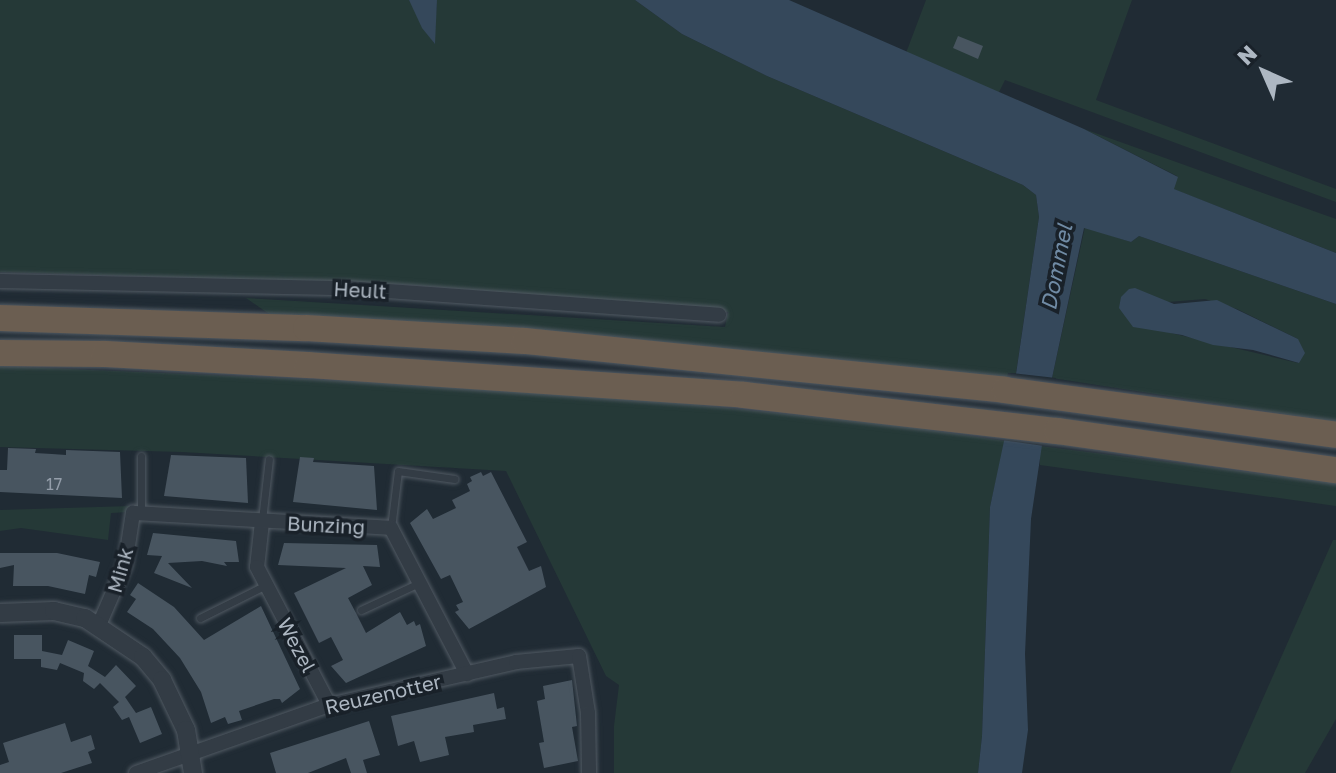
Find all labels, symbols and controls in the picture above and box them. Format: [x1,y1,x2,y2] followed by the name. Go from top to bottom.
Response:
[1224,32,1304,112] north arrow
[1231,39,1262,70] text: N
[1035,222,1077,312] water label: Dommel
[333,277,387,303] street label: Heult
[46,474,62,494] house number: 17
[286,511,366,539] street label: Bunzing
[102,545,138,595] street label: Mink
[273,614,321,676] street label: Wezel
[323,669,443,719] street label: Reuzenotter

